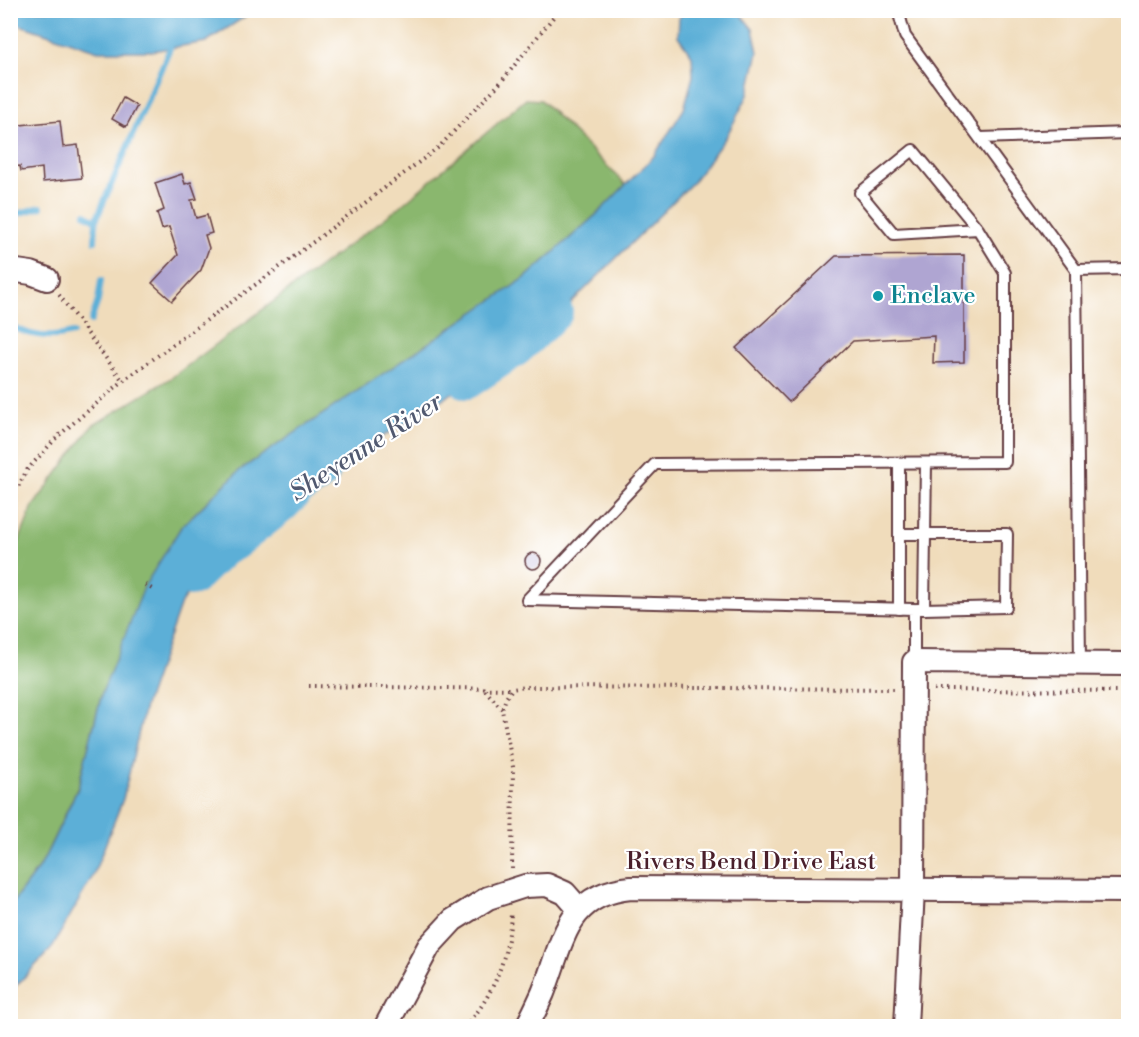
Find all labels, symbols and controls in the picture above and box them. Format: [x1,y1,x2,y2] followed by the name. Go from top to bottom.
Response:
[890,281,976,311] place label: Enclave
[871,289,885,303] marker: Enclave
[283,385,449,508] water label: Sheyenne River
[626,847,876,877] street label: Rivers Bend Drive East

